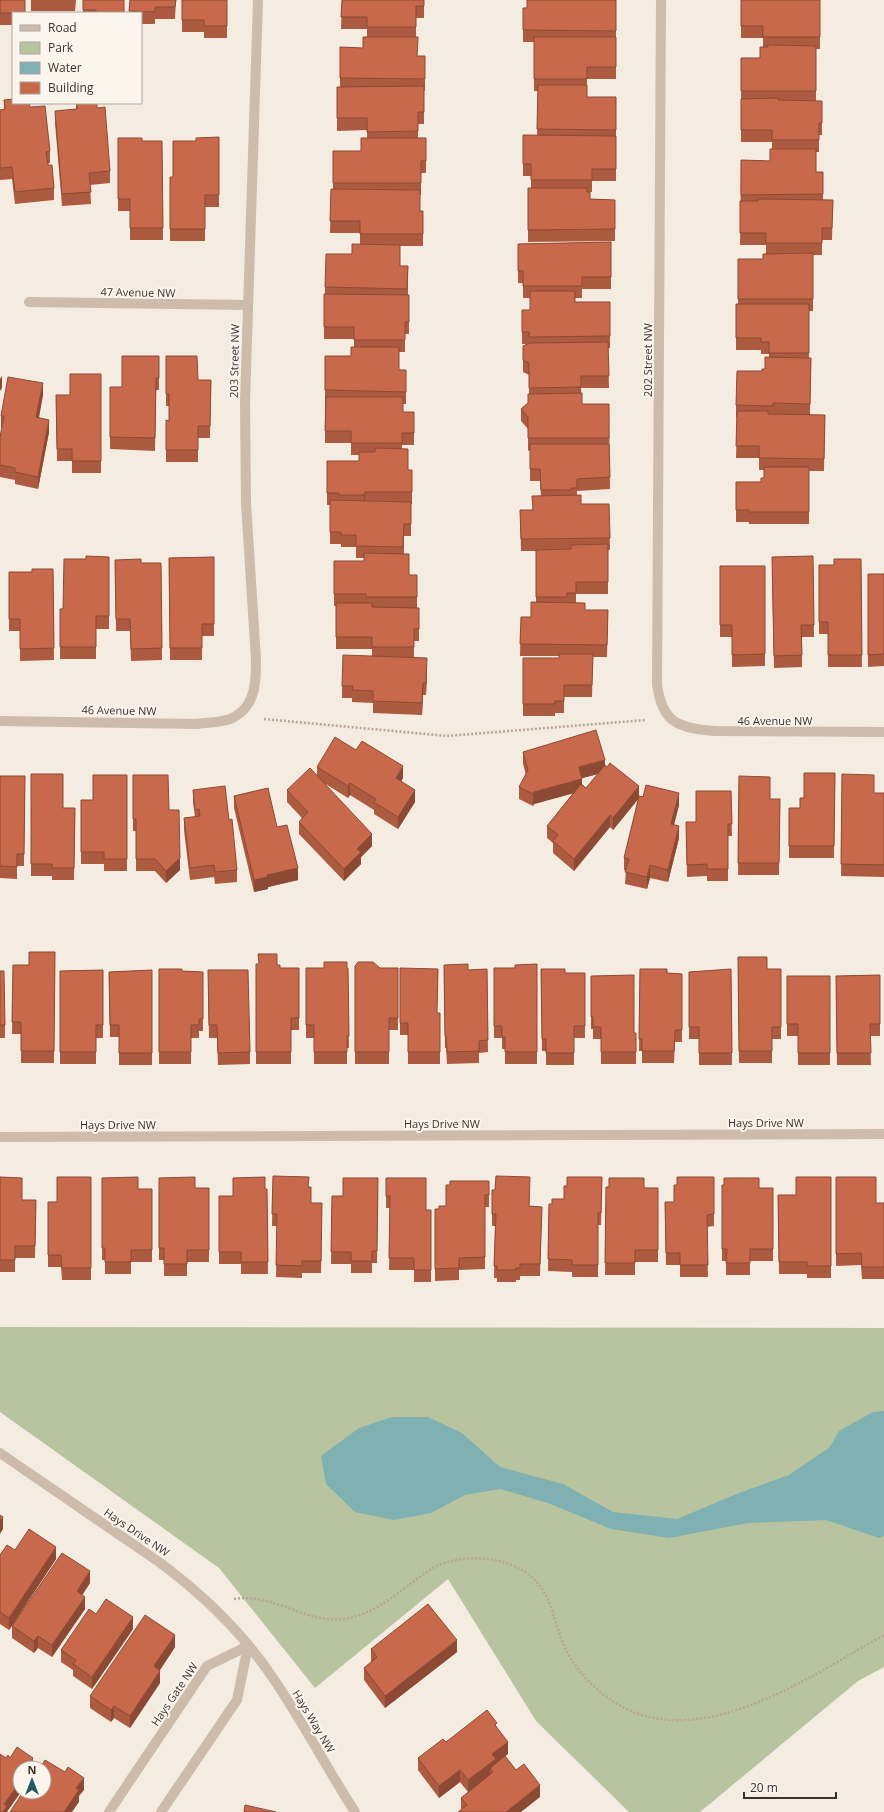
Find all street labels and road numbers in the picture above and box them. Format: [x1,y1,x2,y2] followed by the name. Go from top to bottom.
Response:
[100,284,176,300] street label: 47 Avenue NW
[640,323,655,397] street label: 202 Street NW
[226,324,242,398] street label: 203 Street NW
[81,702,157,718] street label: 46 Avenue NW
[737,713,813,728] street label: 46 Avenue NW
[728,1115,804,1130] street label: Hays Drive NW
[404,1116,480,1131] street label: Hays Drive NW
[80,1117,156,1132] street label: Hays Drive NW
[101,1505,173,1559] street label: Hays Drive NW
[147,1659,201,1729] street label: Hays Gate NW
[289,1687,339,1755] street label: Hays Way NW

